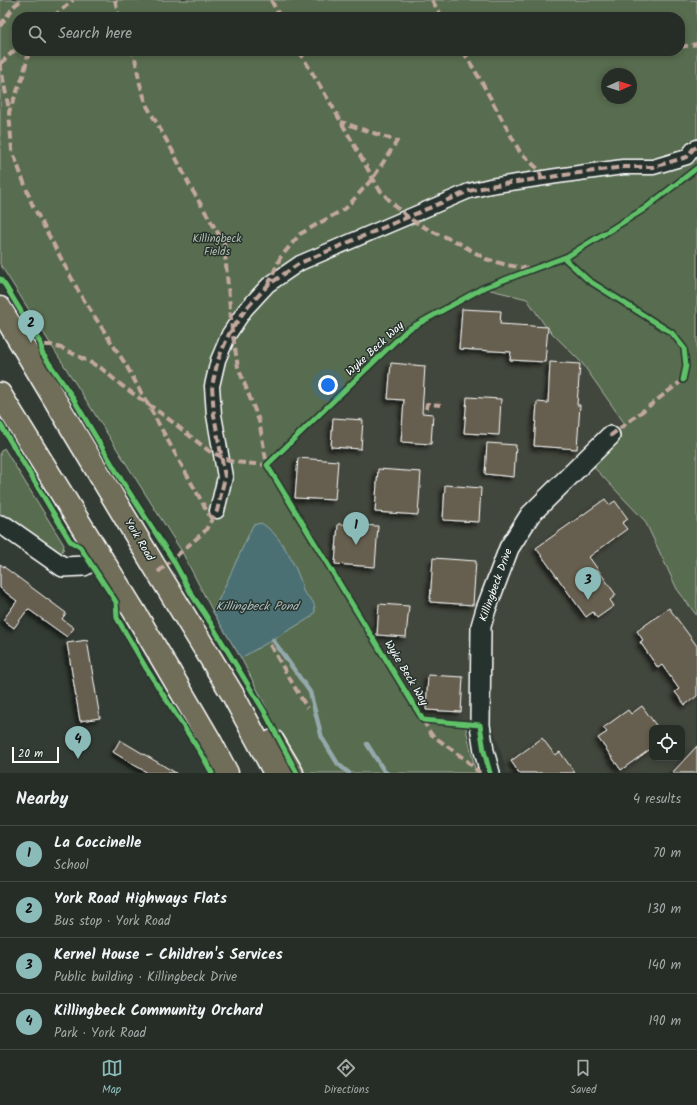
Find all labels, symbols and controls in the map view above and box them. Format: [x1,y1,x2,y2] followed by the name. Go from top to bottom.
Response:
[12,12,685,56] search box
[58,22,132,46] text: Search here
[26,23,48,45] icon: search
[601,68,637,104] north arrow
[193,230,242,261] park label: Killingbeck Fields
[18,310,44,343] pin: 2
[342,317,409,381] street label: Wyke Beck Way
[318,375,338,395] your location
[343,512,369,545] pin: 1
[119,515,159,565] street label: York Road
[474,546,518,624] street label: Killingbeck Drive
[575,567,601,600] pin: 3
[216,597,301,616] water label: Killingbeck Pond
[379,637,433,710] street label: Wyke Beck Way
[649,725,685,761] map controls
[649,725,685,761] button: locate
[65,726,91,759] pin: 4
[12,745,59,764] scale bar
[18,745,43,763] text: 20 m
[16,786,68,813] text: Nearby
[633,789,681,810] text: 4 results
[54,831,141,855] text: La Coccinelle
[27,843,31,864] text: 1
[653,843,681,864] text: 70 m
[54,855,89,876] text: School
[54,887,227,911] text: York Road Highways Flats
[25,899,33,920] text: 2
[647,899,681,920] text: 130 m
[54,911,171,932] text: Bus stop · York Road
[54,943,283,967] text: Kernel House - Children's Services
[25,955,33,976] text: 3
[648,955,681,976] text: 140 m
[54,967,237,988] text: Public building · Killingbeck Drive
[54,999,263,1023] text: Killingbeck Community Orchard
[25,1011,33,1032] text: 4
[649,1011,681,1032] text: 190 m
[54,1023,146,1044] text: Park · York Road
[101,1057,123,1099] tab: Map
[324,1057,369,1099] tab: Directions
[570,1057,596,1099] tab: Saved

